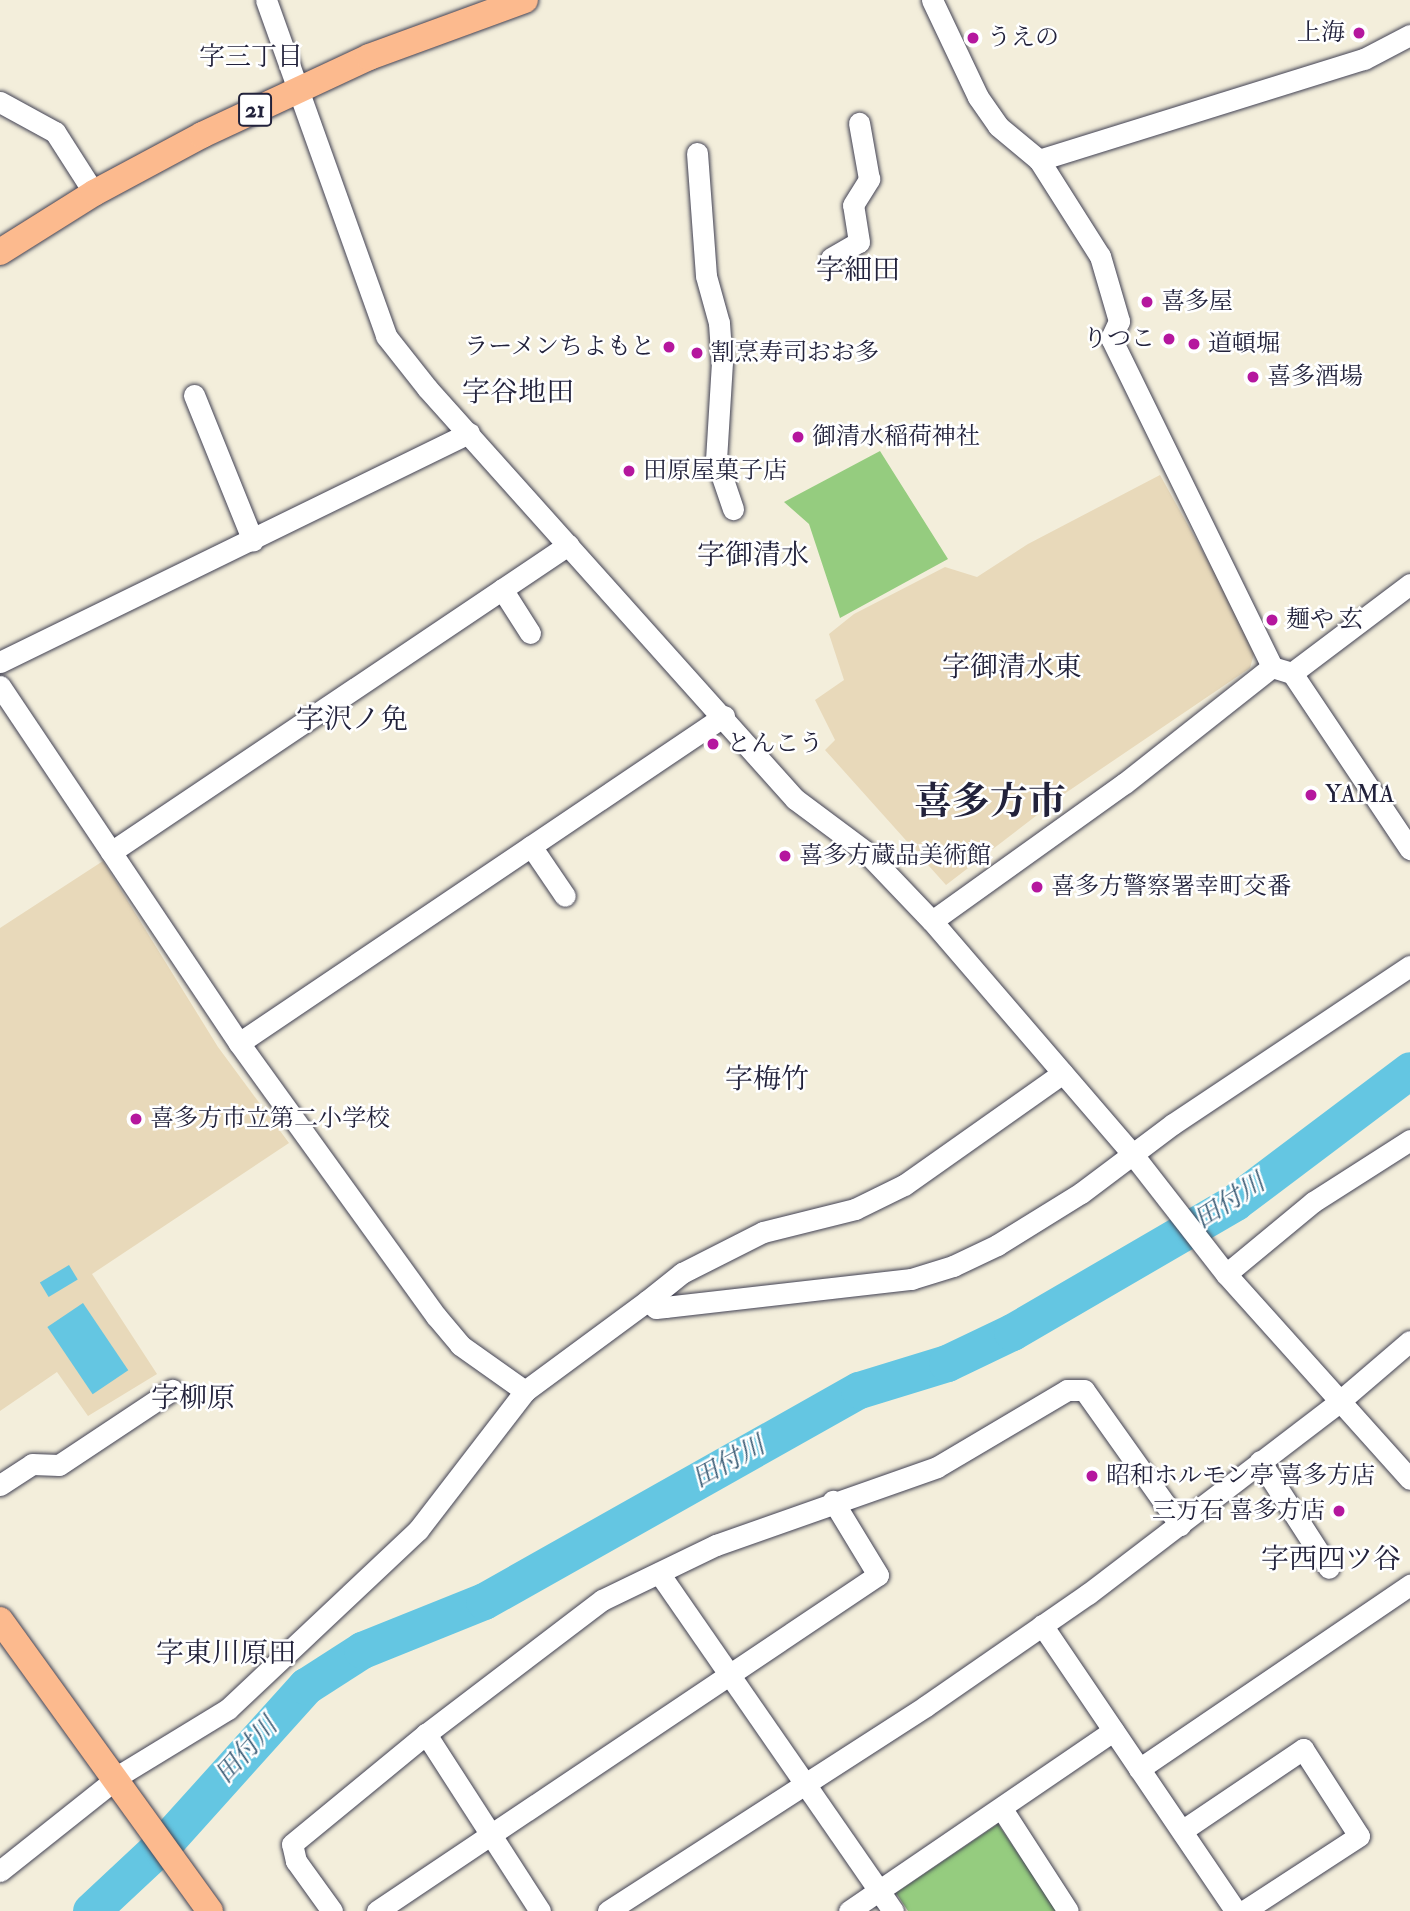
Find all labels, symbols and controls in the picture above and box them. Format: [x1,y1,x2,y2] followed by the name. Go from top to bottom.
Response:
[1297,19,1345,47] place label: 上海
[987,24,1059,52] place label: うえの
[1351,25,1367,41] marker: 上海
[965,30,981,46] marker: うえの
[199,42,303,74] district label: 字三丁目
[238,90,272,130] road number: 21
[816,254,900,288] district label: 字細田
[1161,288,1233,316] place label: 喜多屋
[1139,294,1155,310] marker: 喜多屋
[1083,325,1155,353] place label: りつこ
[1208,330,1280,358] place label: 道頓堀
[1161,331,1177,347] marker: りつこ
[463,333,655,361] place label: ラーメンちよもと
[1186,336,1202,352] marker: 道頓堀
[661,339,677,355] marker: ラーメンちよもと
[711,339,879,367] place label: 割烹寿司おお多
[689,345,705,361] marker: 割烹寿司おお多
[1267,363,1363,391] place label: 喜多酒場
[1245,369,1261,385] marker: 喜多酒場
[462,376,574,410] district label: 字谷地田
[812,423,980,451] place label: 御清水稲荷神社
[790,429,806,445] marker: 御清水稲荷神社
[643,457,787,485] place label: 田原屋菓子店
[621,463,637,479] marker: 田原屋菓子店
[697,539,809,573] district label: 字御清水
[1286,606,1363,634] place label: 麺や 玄
[1264,612,1280,628] marker: 麺や 玄
[942,651,1082,685] district label: 字御清水東
[296,703,408,737] district label: 字沢ノ免
[727,730,823,758] place label: とんこう
[705,736,721,752] marker: とんこう
[914,780,1066,826] district label: 喜多方市
[1325,781,1394,809] place label: YAMA
[1303,787,1319,803] marker: YAMA
[799,842,991,870] place label: 喜多方蔵品美術館
[777,848,793,864] marker: 喜多方蔵品美術館
[1051,873,1291,901] place label: 喜多方警察署幸町交番
[1029,879,1045,895] marker: 喜多方警察署幸町交番
[725,1063,809,1097] district label: 字梅竹
[150,1105,390,1133] place label: 喜多方市立第二小学校
[128,1111,144,1127] marker: 喜多方市立第二小学校
[1189,1168,1271,1236] water label: 田付川
[151,1382,235,1416] district label: 字柳原
[687,1430,771,1496] water label: 田付川
[1106,1462,1375,1490] place label: 昭和ホルモン亭 喜多方店
[1084,1468,1100,1484] marker: 昭和ホルモン亭 喜多方店
[1152,1497,1325,1525] place label: 三万石 喜多方店
[1331,1503,1347,1519] marker: 三万石 喜多方店
[1261,1543,1401,1577] district label: 字西四ツ谷
[156,1637,296,1671] district label: 字東川原田
[209,1712,285,1790] water label: 田付川

